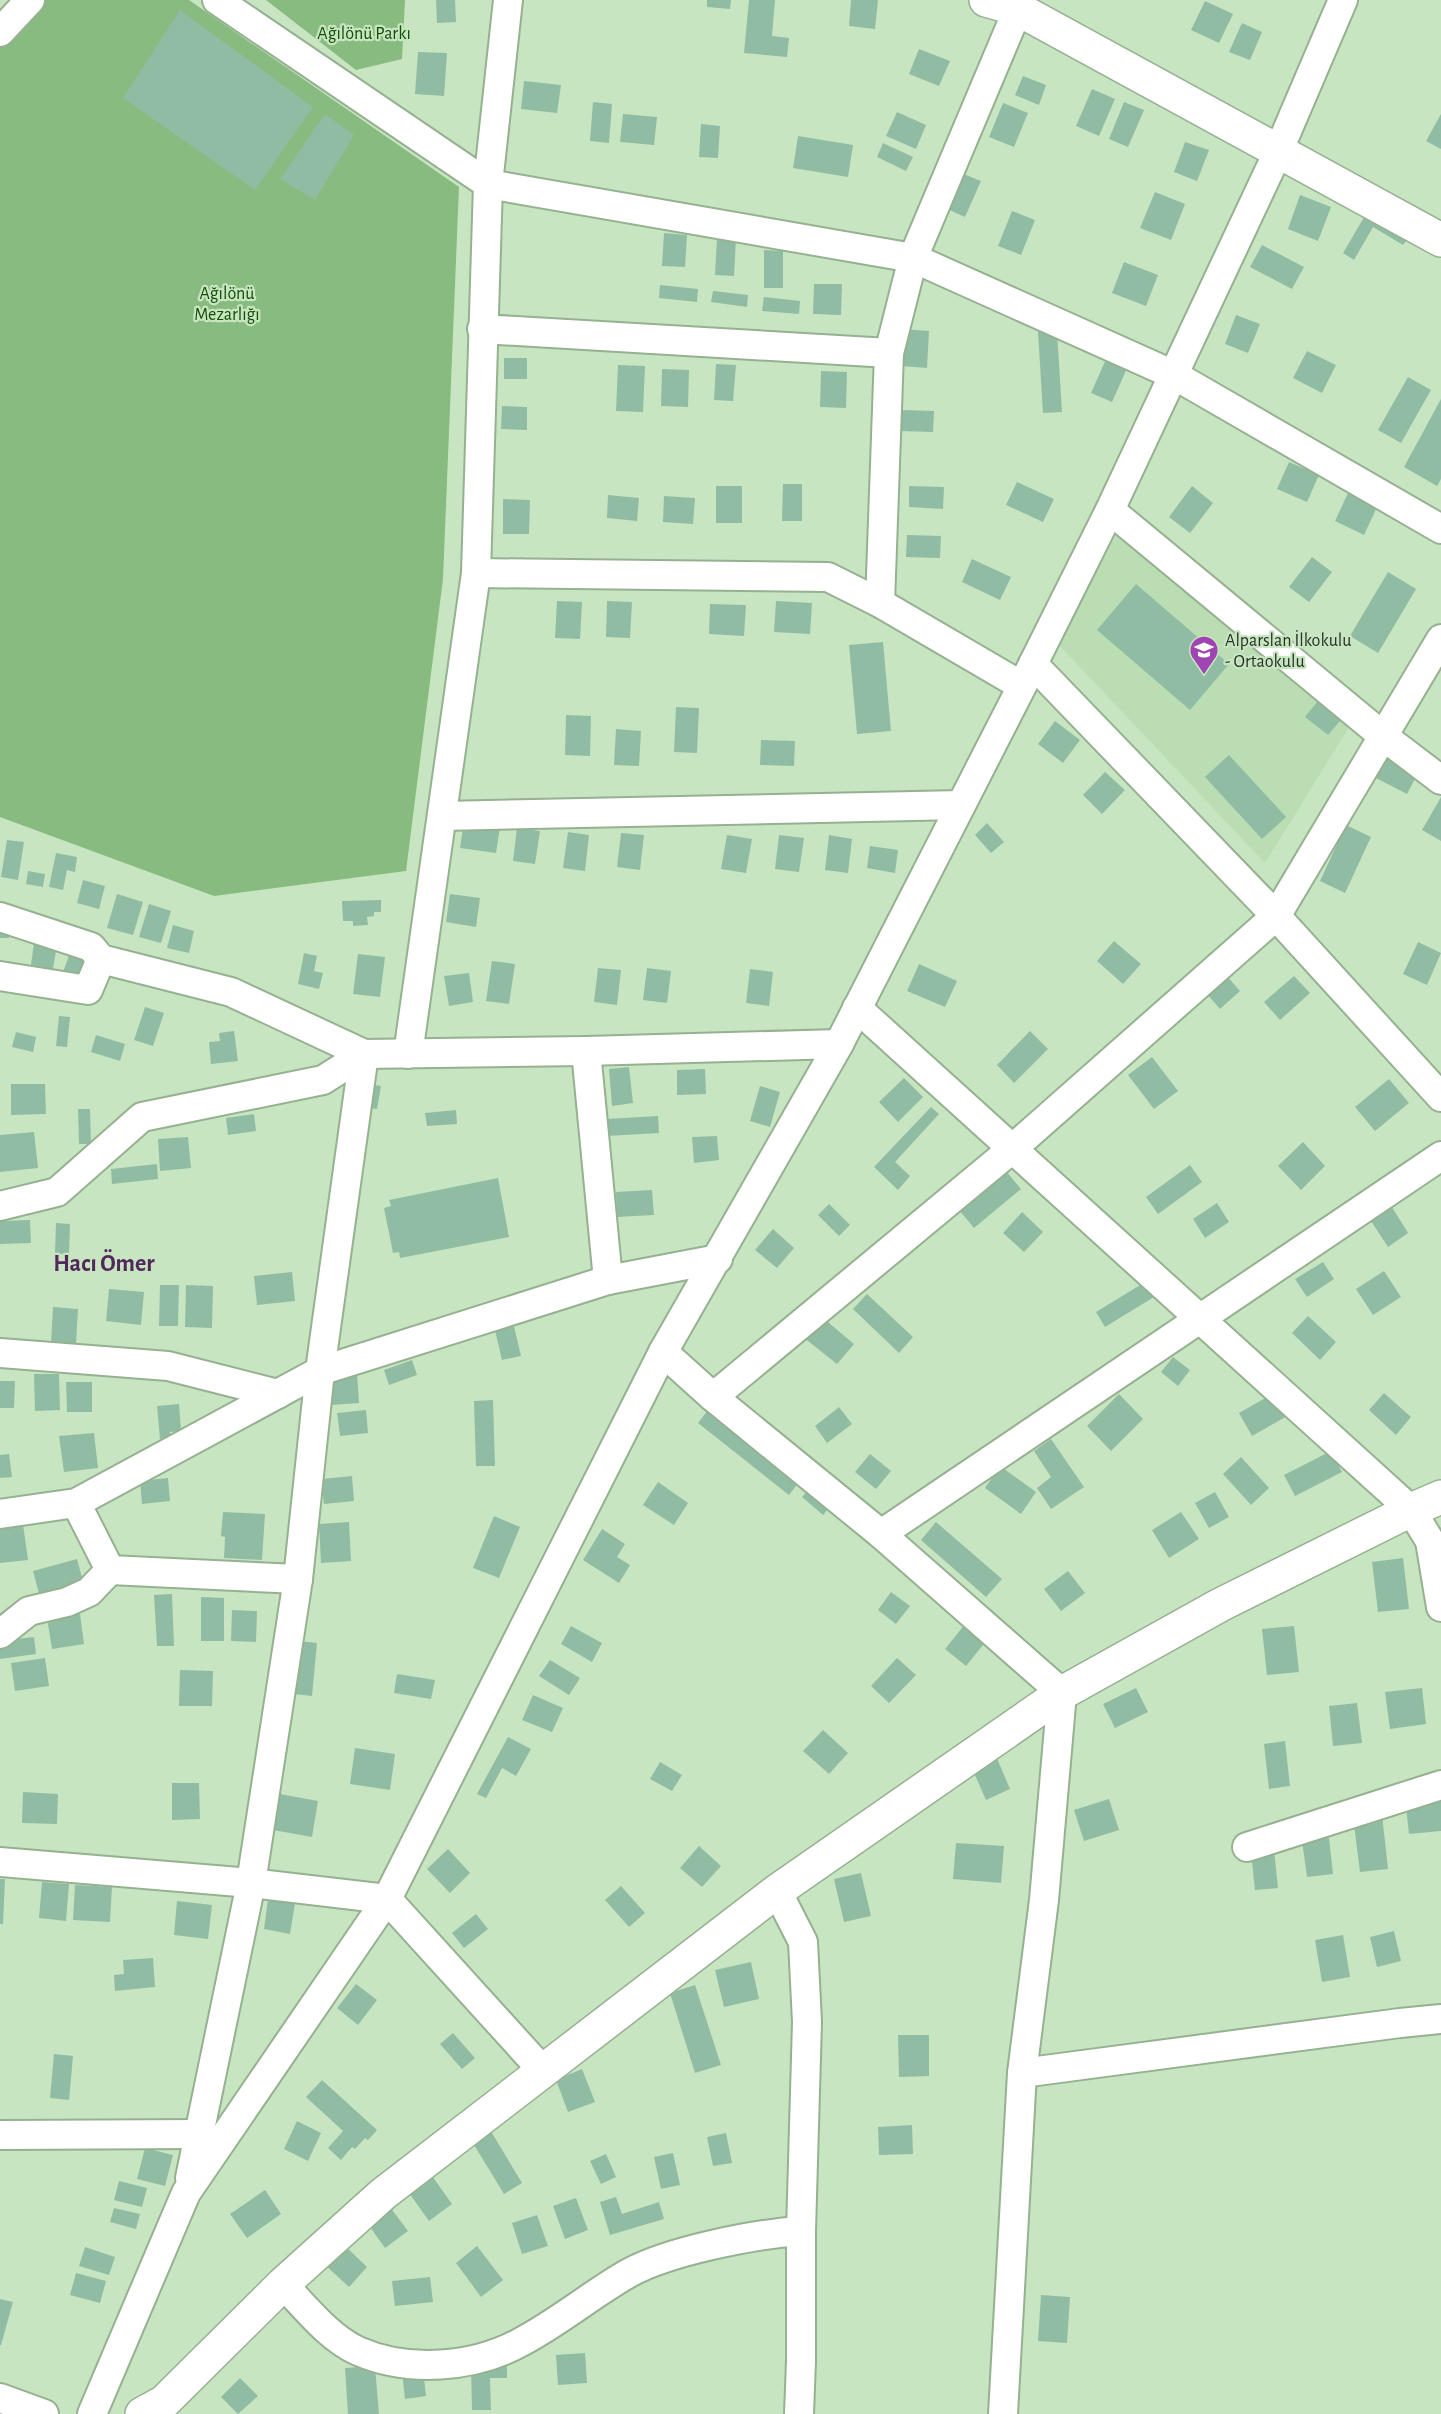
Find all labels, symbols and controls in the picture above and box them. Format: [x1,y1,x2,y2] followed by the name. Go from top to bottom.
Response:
[317,25,411,43] park label: Ağılönü Parkı
[194,285,260,324] park label: Ağılönü Mezarlığı
[1225,630,1351,671] place label: Alparslan İlkokulu - Ortaokulu
[1188,634,1220,676] school or university icon: Alparslan İlkokulu - Ortaokulu
[53,1249,155,1276] district label: Hacı Ömer

